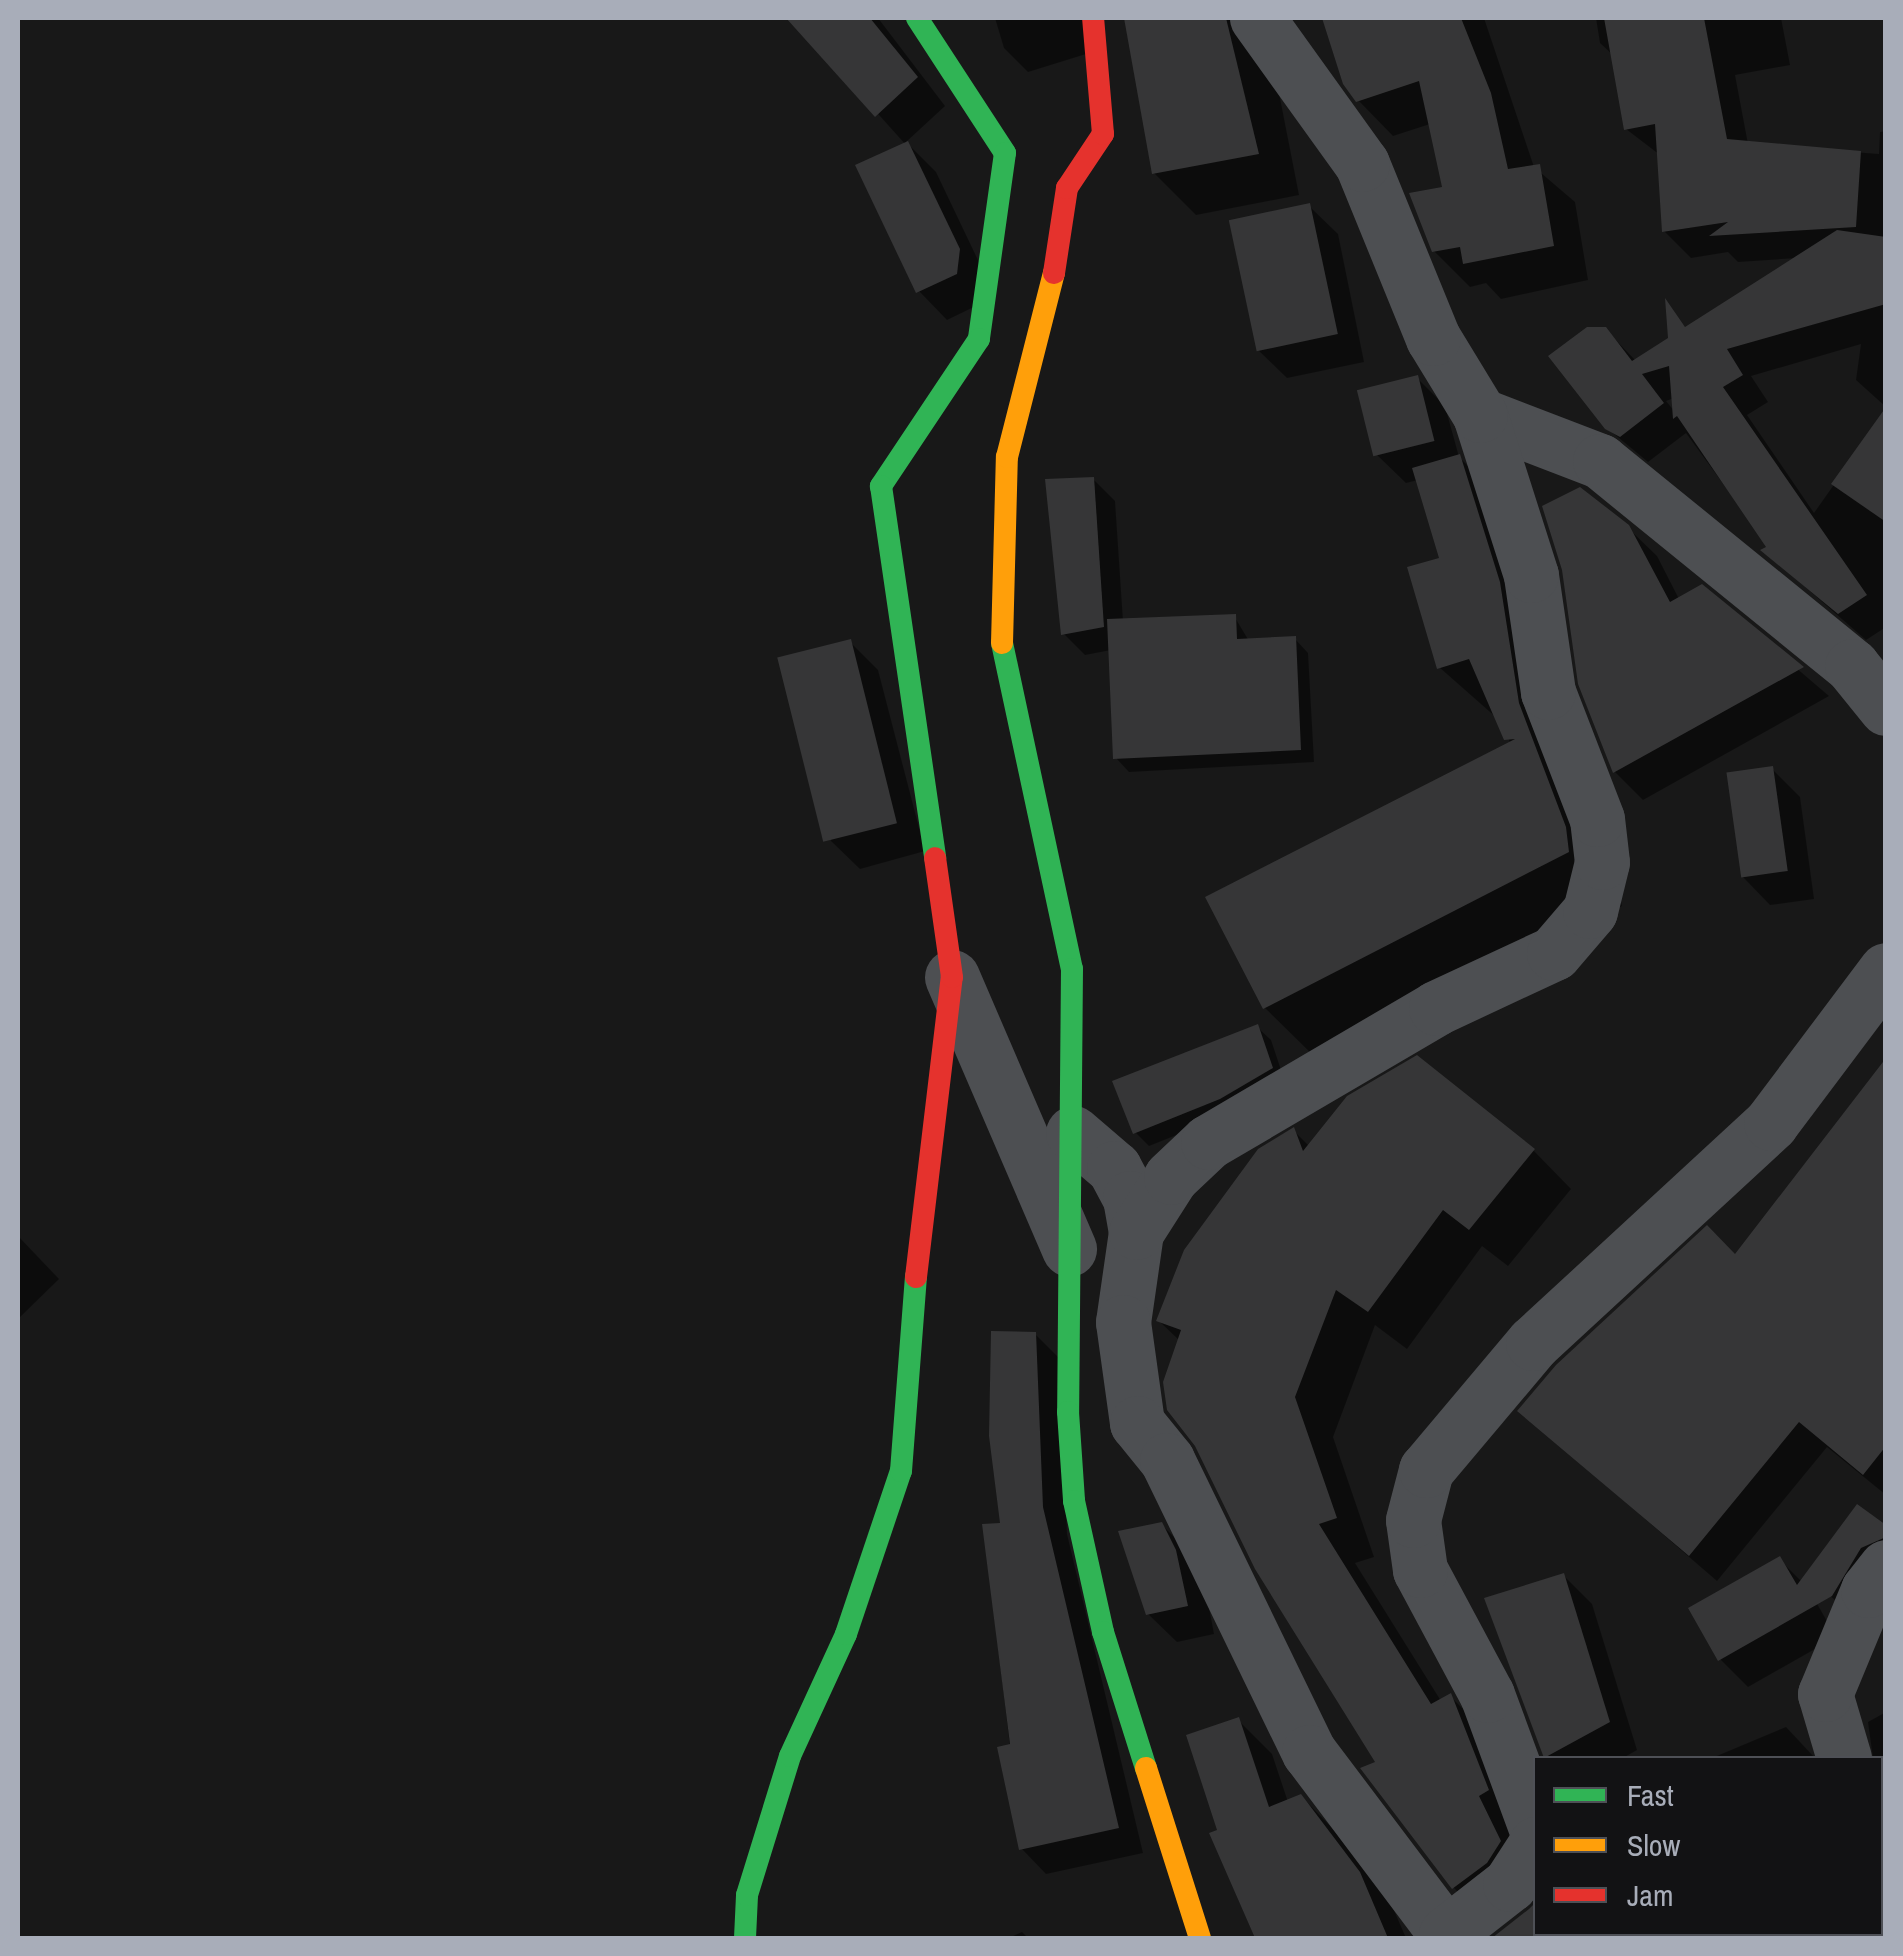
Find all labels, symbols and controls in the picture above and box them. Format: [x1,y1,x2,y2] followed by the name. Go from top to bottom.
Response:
[1533,1756,1883,1936] legend
[1627,1775,1674,1815] text: Fast
[1627,1825,1680,1865] text: Slow
[1627,1875,1673,1915] text: Jam

